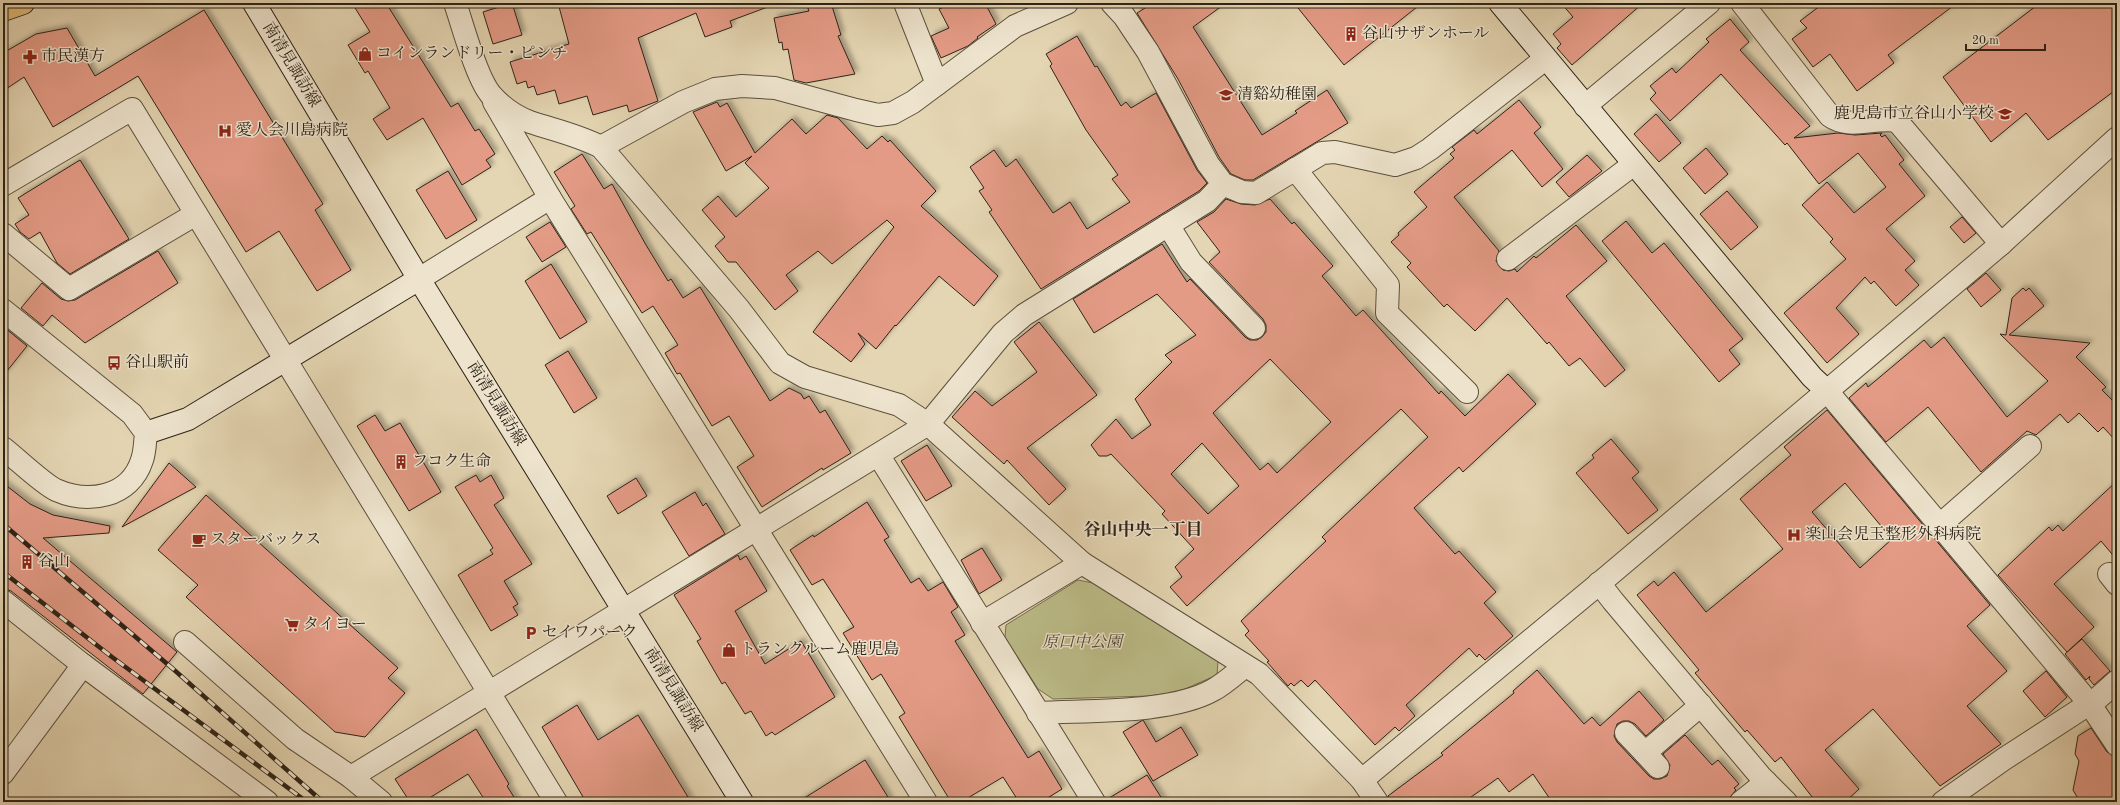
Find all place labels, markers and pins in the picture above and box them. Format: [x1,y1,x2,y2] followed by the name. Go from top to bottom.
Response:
[1362,24,1489,42] place label: 谷山サザンホール
[1343,26,1359,42] building icon: 谷山サザンホール
[376,45,568,62] place label: コインランドリー・ピンチ
[357,46,373,62] shop icon: コインランドリー・ピンチ
[41,47,105,65] place label: 市民漢方
[22,49,38,65] pharmacy icon: 市民漢方
[1237,85,1317,103] place label: 清谿幼稚園
[1218,87,1234,103] school or university icon: 清谿幼稚園
[1834,104,1994,122] place label: 鹿児島市立谷山小学校
[1997,106,2013,122] school or university icon: 鹿児島市立谷山小学校
[236,121,348,139] place label: 愛人会川島病院
[217,123,233,139] hospital icon: 愛人会川島病院
[125,353,189,371] place label: 谷山駅前
[106,355,122,371] bus stop icon: 谷山駅前
[412,452,491,470] place label: フコク生命
[393,454,409,470] building icon: フコク生命
[1805,525,1981,543] place label: 楽山会児玉整形外科病院
[1786,527,1802,543] hospital icon: 楽山会児玉整形外科病院
[210,531,321,548] place label: スターバックス
[191,532,207,548] cafe icon: スターバックス
[38,552,70,570] place label: 谷山
[19,554,35,570] building icon: 谷山
[303,616,367,633] place label: タイヨー
[284,617,300,633] supermarket icon: タイヨー
[542,624,638,641] place label: セイワパーク
[523,625,539,641] parking icon: セイワパーク
[740,640,899,658] place label: トランクルーム鹿児島
[721,642,737,658] shop icon: トランクルーム鹿児島

